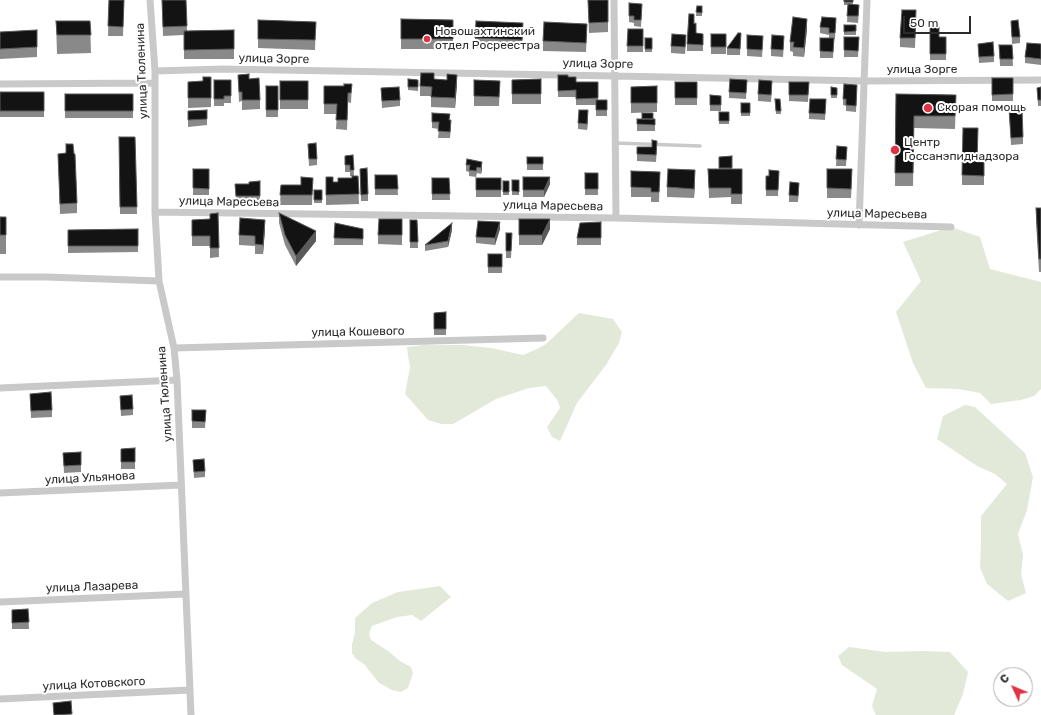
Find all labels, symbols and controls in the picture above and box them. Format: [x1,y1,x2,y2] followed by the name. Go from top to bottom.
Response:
[905,8,973,34] scale bar
[910,16,938,30] text: 50 m
[133,23,151,119] street label: улица Тюленина
[435,25,540,53] place label: Новошахтинский отдел Росреестра
[422,34,432,44] marker: Новошахтинский отдел Росреестра
[239,51,309,67] street label: улица Зорге
[563,56,633,72] street label: улица Зорге
[887,63,957,77] street label: улица Зорге
[937,101,1026,115] place label: Скорая помощь
[922,102,934,114] marker: Скорая помощь
[904,136,1019,164] place label: Центр Госсанэпиднадзора
[889,144,901,156] marker: Центр Госсанэпиднадзора
[179,194,279,210] street label: улица Маресьева
[503,198,603,214] street label: улица Маресьева
[827,206,927,222] street label: улица Маресьева
[311,324,405,340] street label: улица Кошевого
[154,346,176,442] street label: улица Тюленина
[44,468,136,488] street label: улица Ульянова
[46,578,138,596] street label: улица Лазарева
[993,667,1033,707] north arrow
[997,672,1012,686] text: С
[42,674,146,694] street label: улица Котовского

